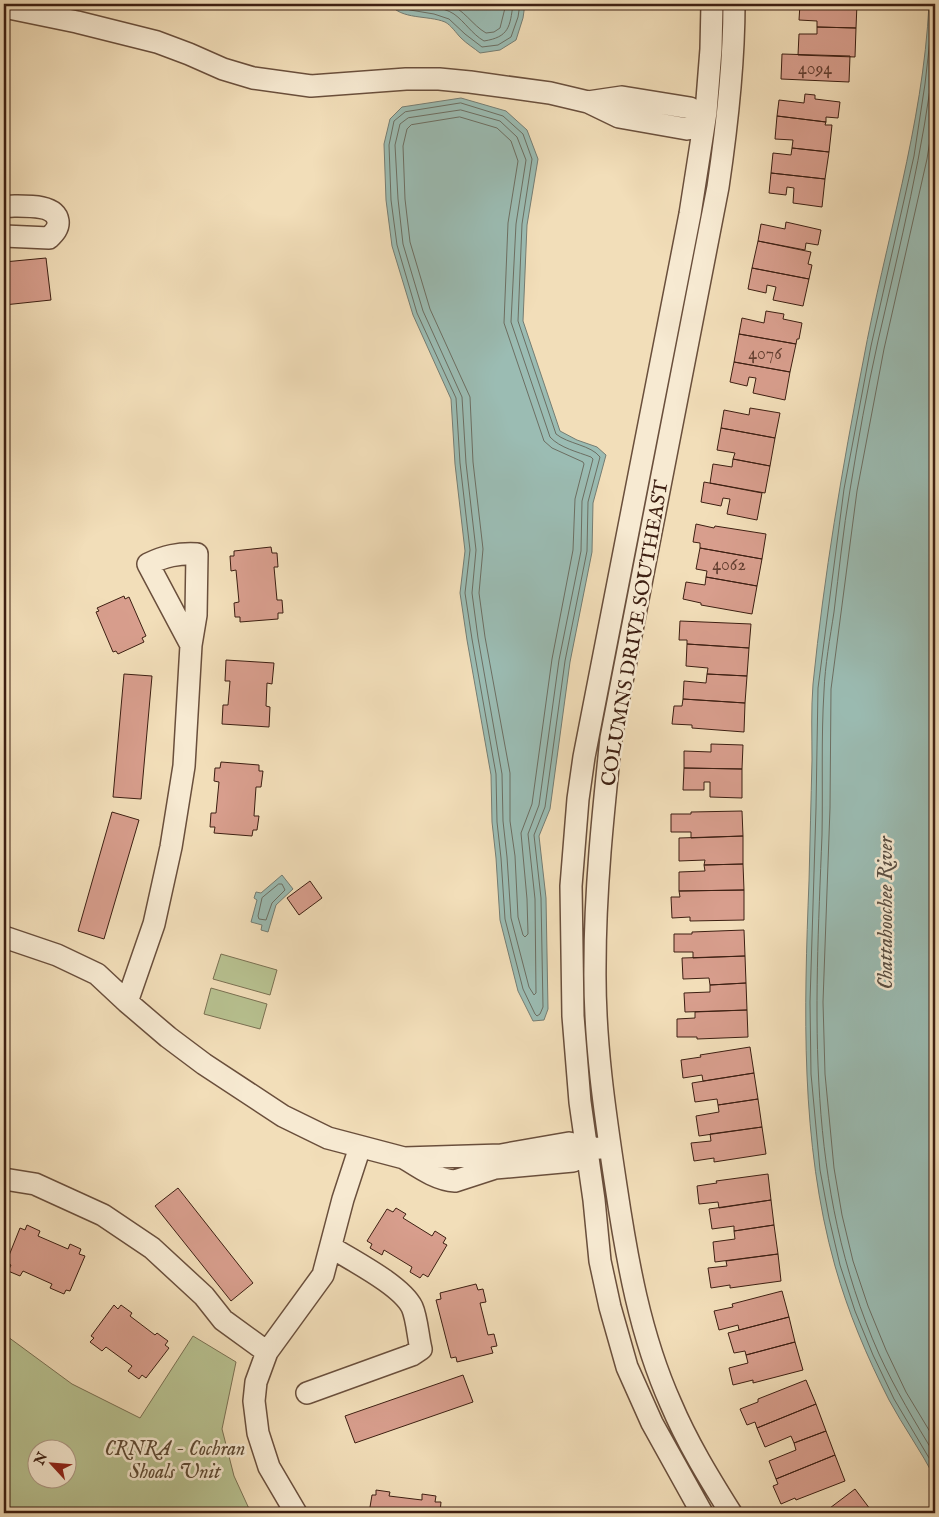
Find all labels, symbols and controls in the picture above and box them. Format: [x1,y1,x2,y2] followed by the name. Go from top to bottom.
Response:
[798,58,832,81] house number: 4094
[748,343,782,366] house number: 4076
[596,478,675,788] street label: COLUMNS DRIVE SOUTHEAST
[712,554,746,577] house number: 4062
[873,836,900,990] water label: Chattahoochee River
[105,1437,245,1485] park label: CRNRA - Cochran Shoals Unit
[28,1440,78,1490] north arrow
[30,1449,52,1469] text: N

